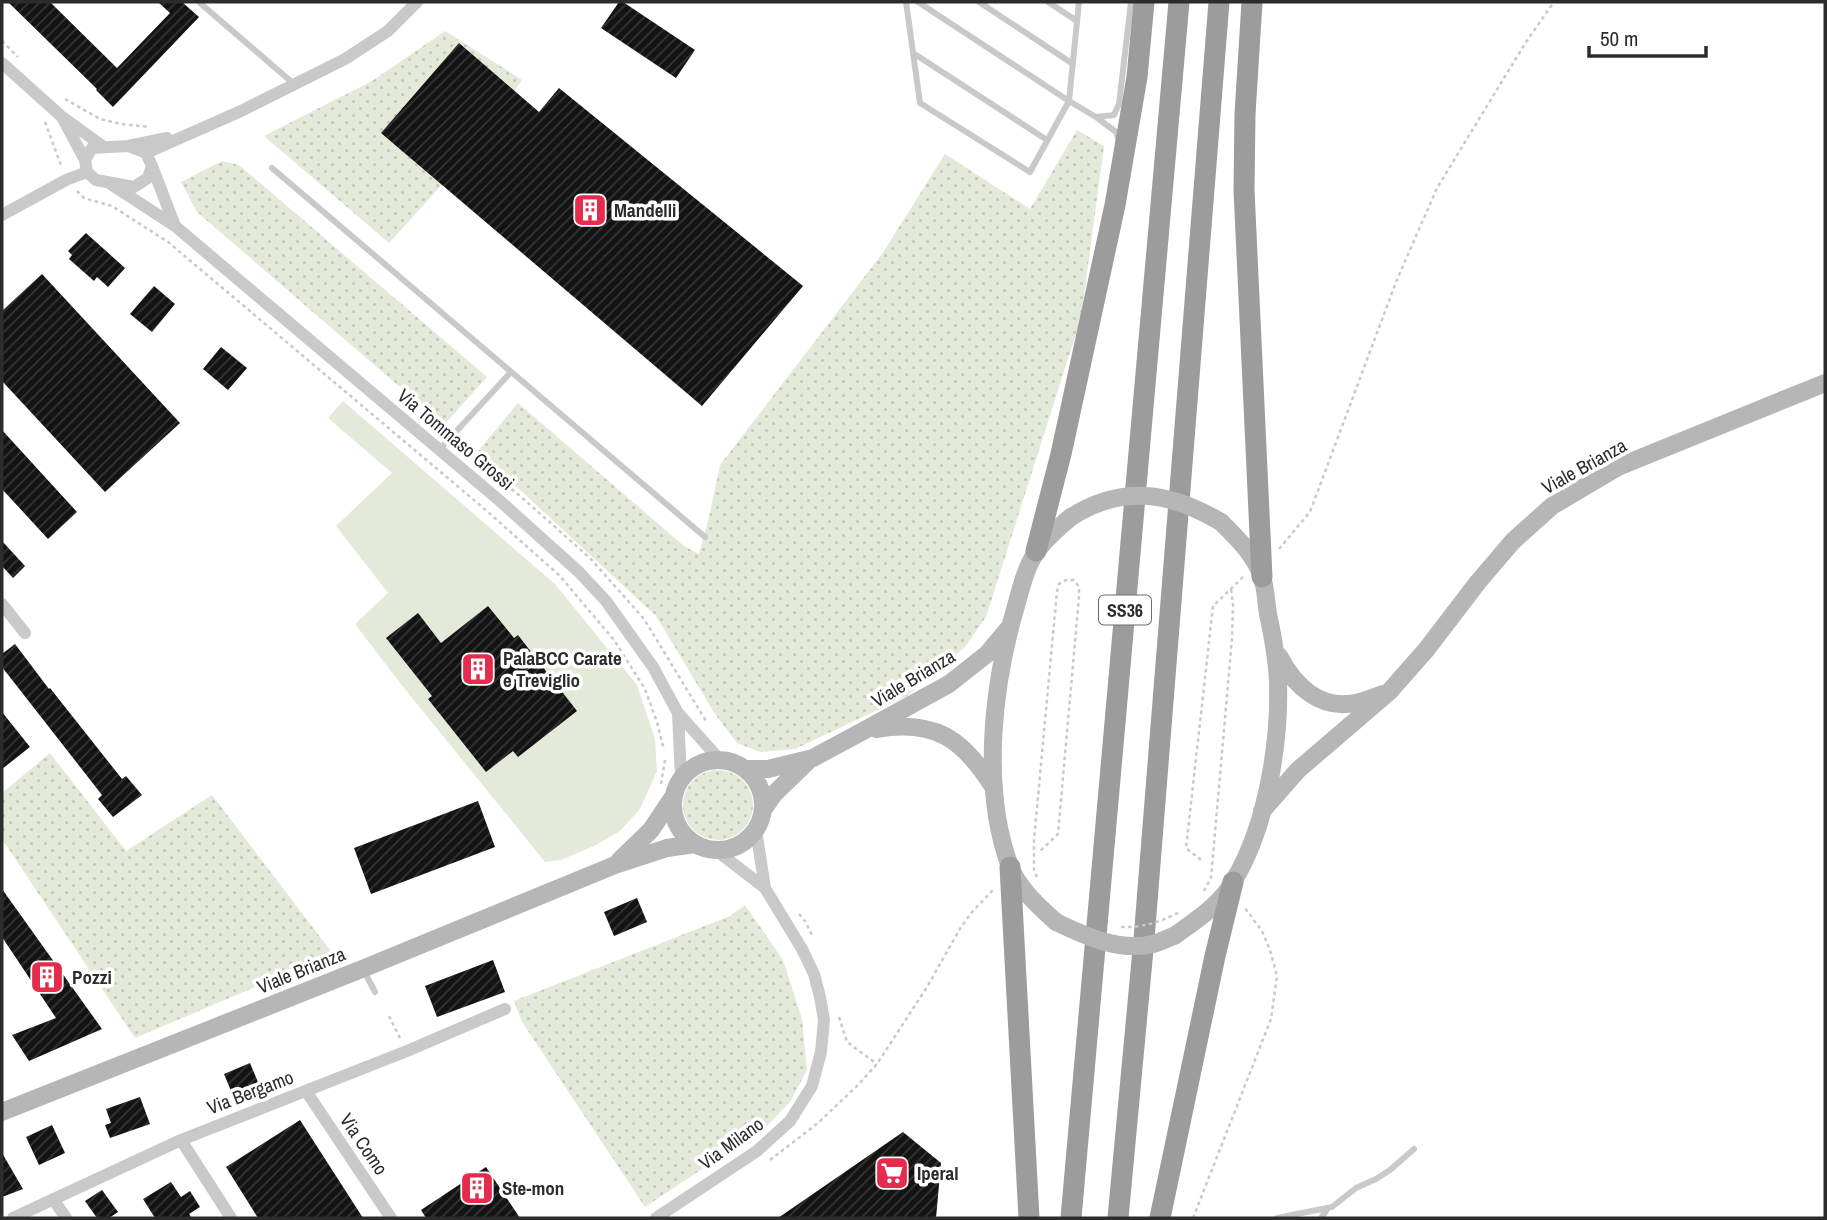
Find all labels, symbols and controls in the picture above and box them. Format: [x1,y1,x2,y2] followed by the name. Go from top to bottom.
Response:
[1589,14,1706,58] scale bar
[1600,24,1638,53] text: 50 m
[571,191,609,229] building icon: Mandelli
[614,197,676,223] place label: Mandelli
[392,382,520,496] street label: Via Tommaso Grossi
[1537,432,1631,500] street label: Viale Brianza
[1099,596,1151,624] road number: SS36
[866,643,960,713] street label: Viale Brianza
[503,645,622,693] place label: PalaBCC Carate e Treviglio
[459,650,497,688] building icon: PalaBCC Carate e Treviglio
[253,940,349,1000] street label: Viale Brianza
[28,958,66,996] building icon: Pozzi
[72,964,112,990] place label: Pozzi
[203,1064,297,1120] street label: Via Bergamo
[334,1108,394,1180] street label: Via Como
[693,1111,769,1175] street label: Via Milano
[873,1154,911,1192] supermarket icon: Iperal
[917,1160,959,1186] place label: Iperal
[458,1169,496,1207] building icon: Ste-mon
[502,1175,564,1201] place label: Ste-mon

